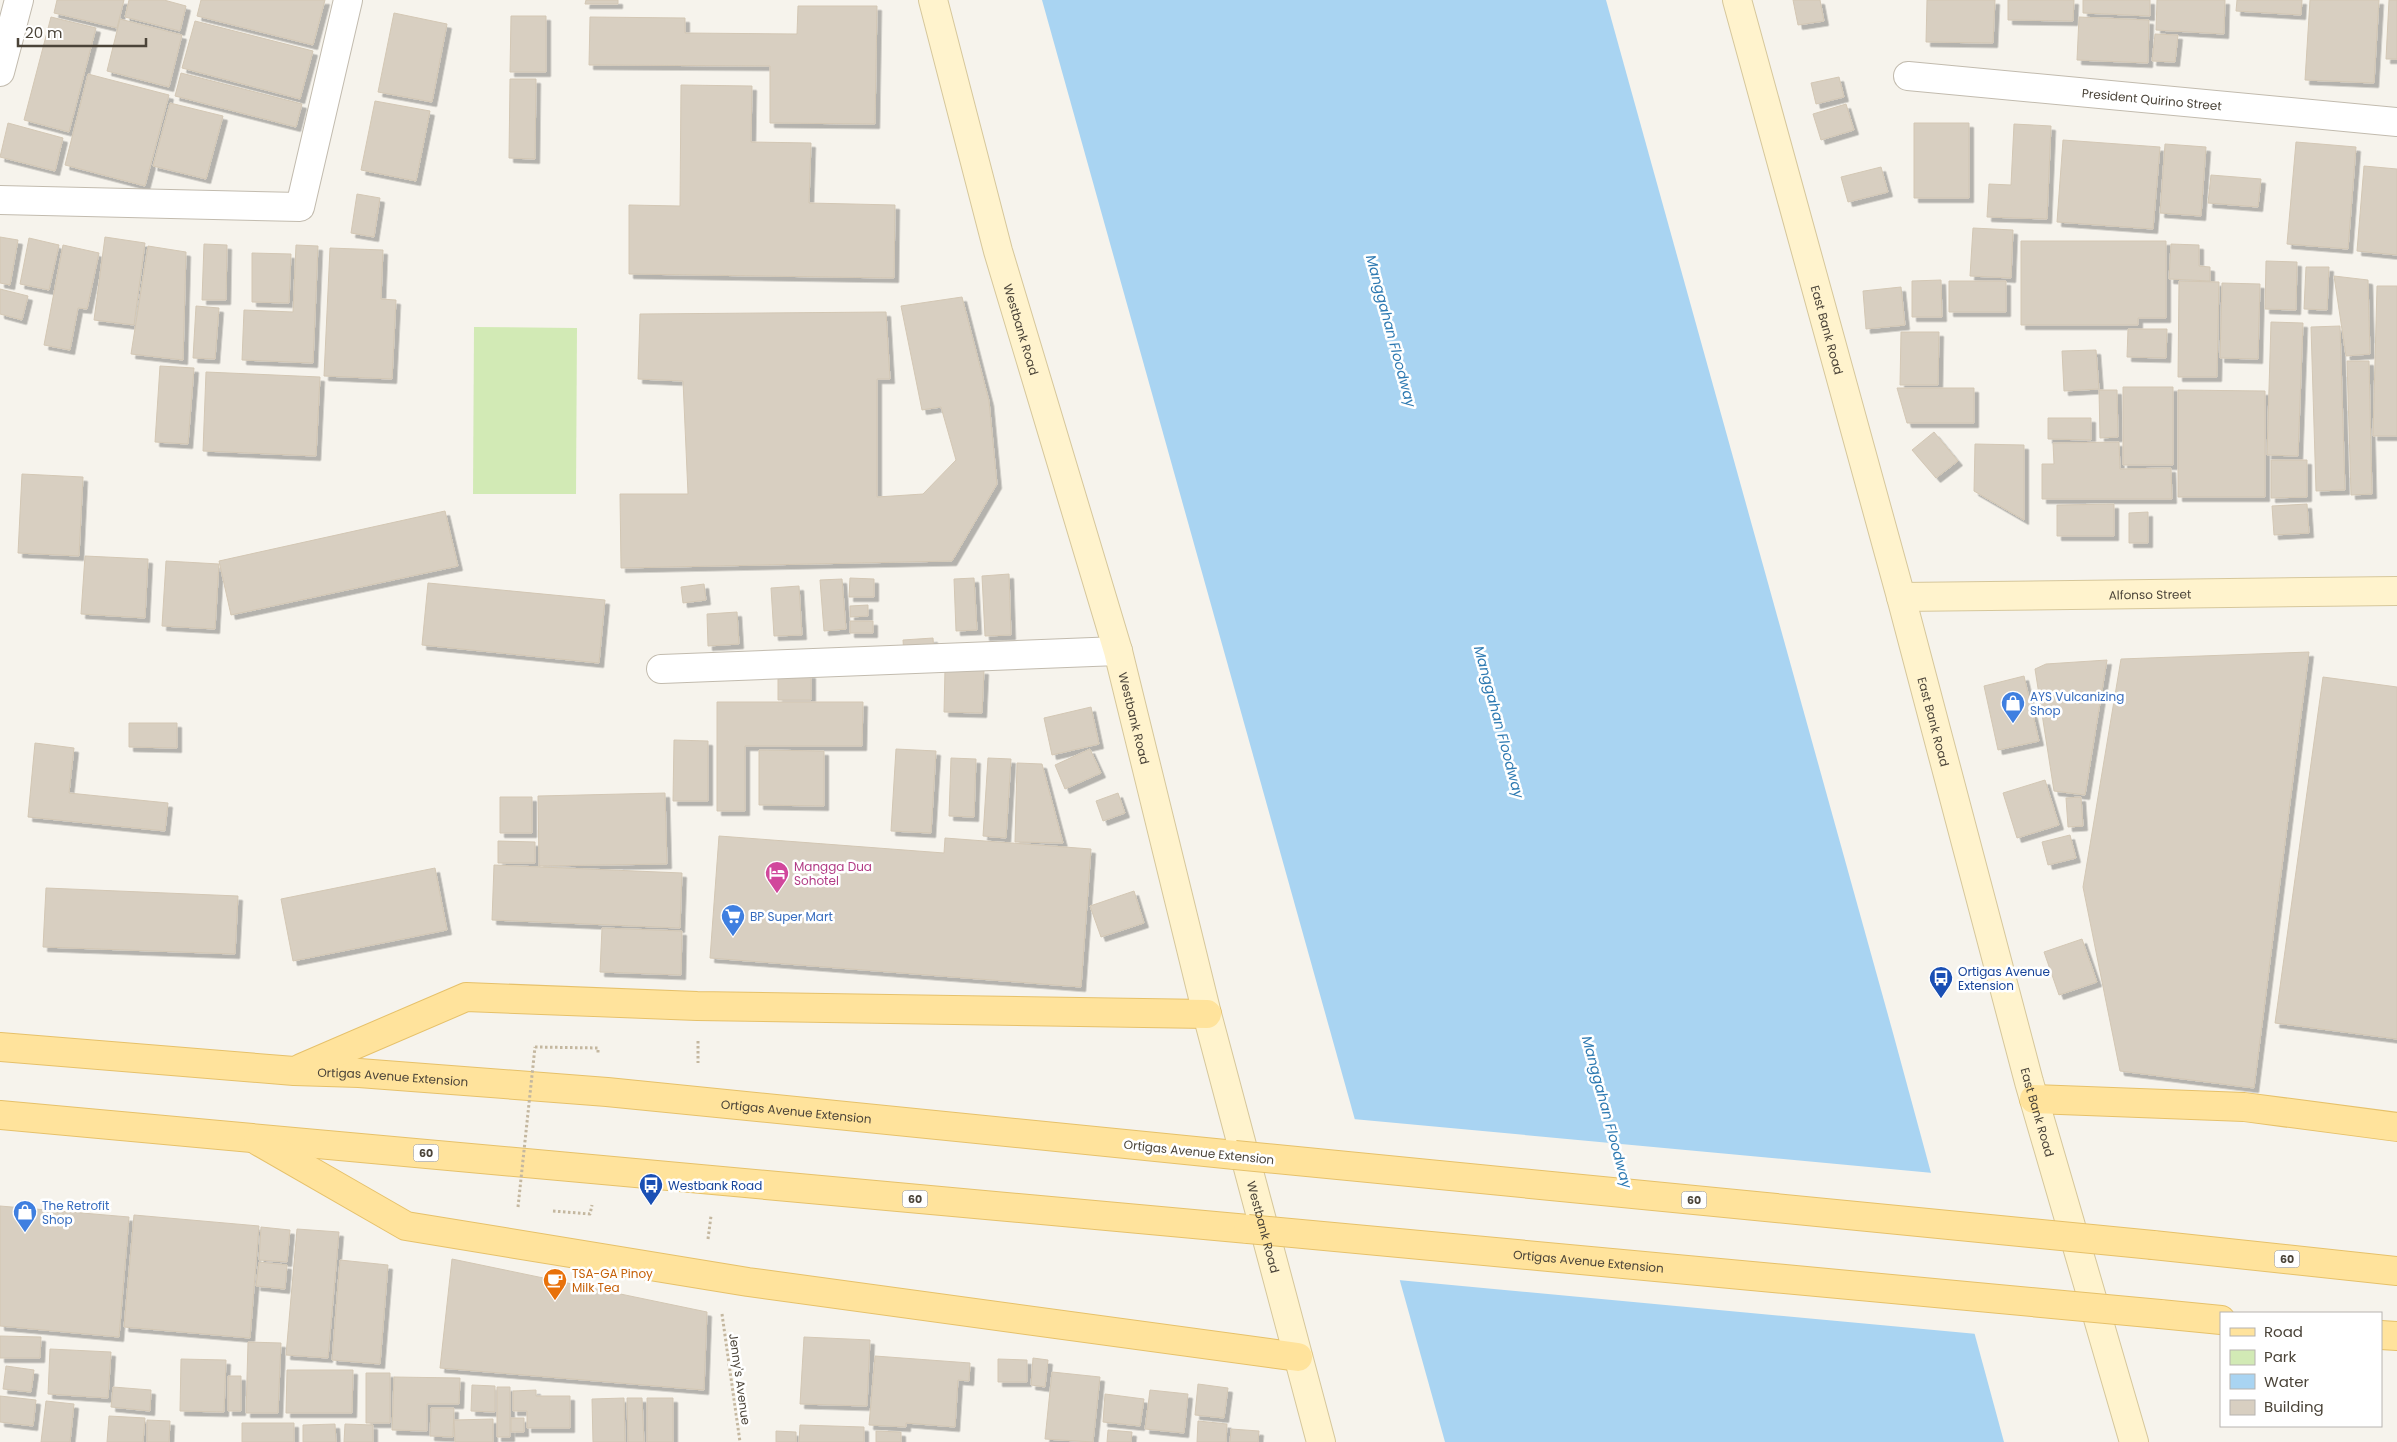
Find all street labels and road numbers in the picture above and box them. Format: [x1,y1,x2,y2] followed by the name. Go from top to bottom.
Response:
[2081,84,2223,114] street label: President Quirino Street
[1000,282,1043,377] street label: Westbank Road
[1807,283,1848,376] street label: East Bank Road
[2109,585,2191,603] street label: Alfonso Street
[1115,670,1154,766] street label: Westbank Road
[1914,675,1954,768] street label: East Bank Road
[317,1063,469,1090] street label: Ortigas Avenue Extension
[2017,1066,2059,1159] street label: East Bank Road
[720,1095,872,1127] street label: Ortigas Avenue Extension
[1123,1136,1275,1168] street label: Ortigas Avenue Extension
[414,1144,438,1162] road number: 60
[1243,1179,1284,1275] street label: Westbank Road
[902,1190,928,1208] road number: 60
[1682,1192,1706,1208] road number: 60
[1512,1245,1665,1276] street label: Ortigas Avenue Extension
[2274,1250,2300,1268] road number: 60
[725,1332,755,1426] street label: Jenny's Avenue

